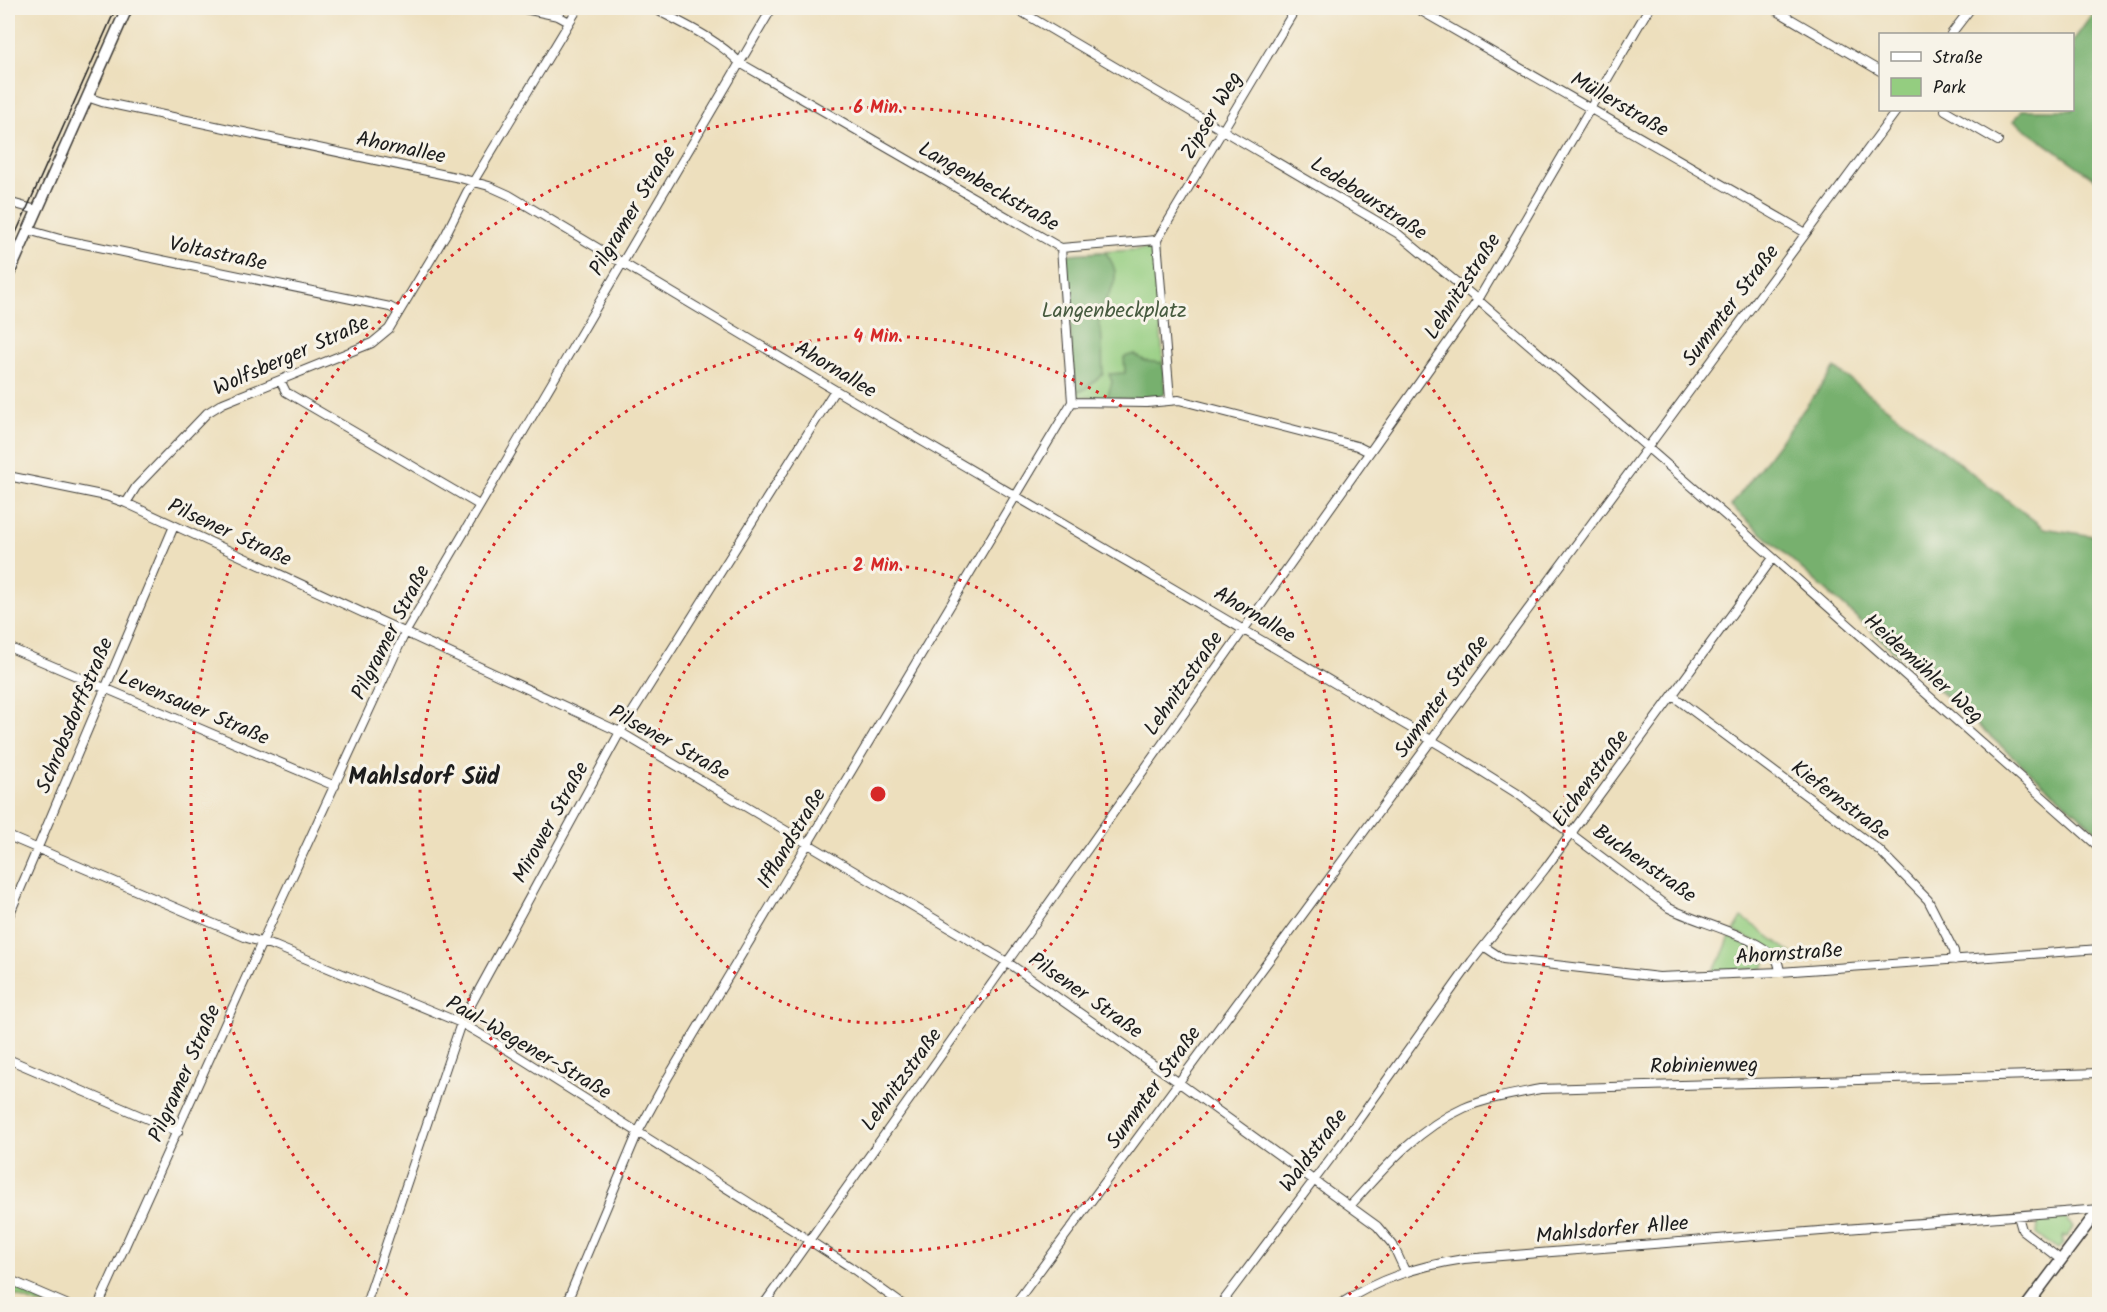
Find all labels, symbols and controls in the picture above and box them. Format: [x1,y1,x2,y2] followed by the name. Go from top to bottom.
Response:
[1879,33,2074,111] legend
[1933,44,1983,73] text: Straße
[1564,64,1675,147] street label: Müllerstraße
[1173,65,1252,166] street label: Zipser Weg
[1933,74,1966,103] text: Park
[853,94,903,123] text: 6 Min.
[353,123,449,174] street label: Ahornallee
[911,133,1066,241] street label: Langenbeckstraße
[581,139,686,283] street label: Pilgramer Straße
[1303,149,1434,250] street label: Ledebourstraße
[1416,226,1510,347] street label: Lehnitzstraße
[166,228,270,281] street label: Voltastraße
[1674,237,1788,374] street label: Summter Straße
[1041,295,1187,328] park label: Langenbeckplatz
[208,307,376,406] street label: Wolfsberger Straße
[853,323,903,352] text: 4 Min.
[788,333,883,408] street label: Ahornallee
[162,490,297,577] street label: Pilsener Straße
[853,552,903,581] text: 2 Min.
[343,559,440,706] street label: Pilgramer Straße
[1207,578,1302,653] street label: Ahornallee
[1855,606,1991,732] street label: Heidemühler Weg
[1136,624,1233,743] street label: Lehnitzstraße
[1386,628,1499,765] street label: Summter Straße
[28,632,123,799] street label: Schrobsdorffstraße
[112,662,275,755] street label: Levensauer Straße
[603,696,736,790] street label: Pilsener Straße
[1544,723,1638,835] street label: Eichenstraße
[1783,753,1898,850] street label: Kiefernstraße
[504,755,599,890] street label: Mirower Straße
[348,758,501,797] district label: Mahlsdorf Süd
[749,781,836,896] street label: Ifflandstraße
[868,784,888,804] centre of rings
[1585,816,1703,913] street label: Buchenstraße
[1734,934,1844,975] street label: Ahornstraße
[1021,944,1150,1048] street label: Pilsener Straße
[439,987,618,1109] street label: Paul-Wegener-Straße
[140,999,231,1148] street label: Pilgramer Straße
[1098,1019,1211,1156] street label: Summter Straße
[853,1021,952,1139] street label: Lehnitzstraße
[1650,1049,1758,1084] street label: Robinienweg
[1272,1102,1357,1200] street label: Waldstraße
[1534,1207,1691,1254] street label: Mahlsdorfer Allee

